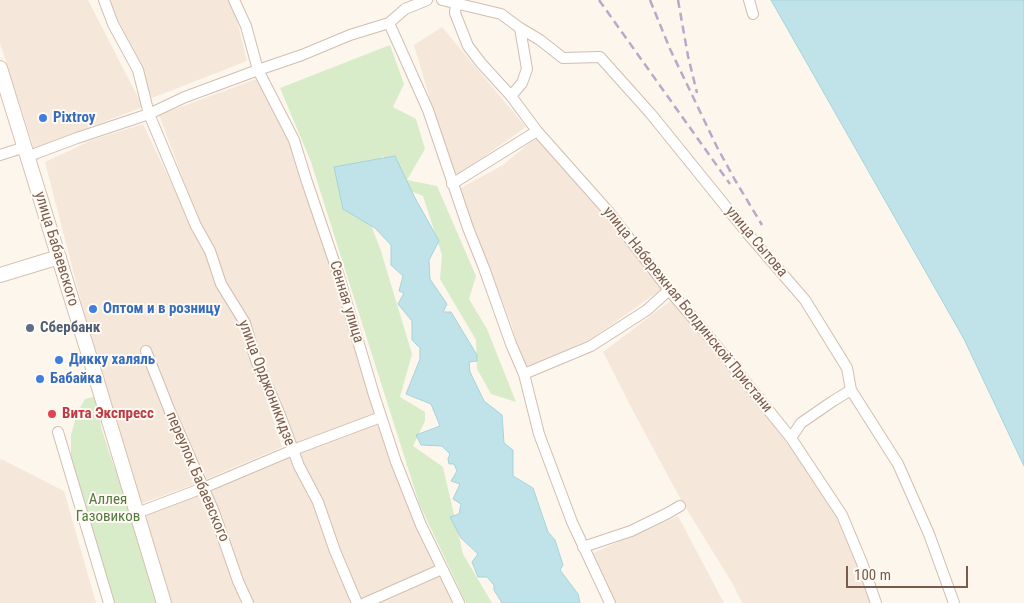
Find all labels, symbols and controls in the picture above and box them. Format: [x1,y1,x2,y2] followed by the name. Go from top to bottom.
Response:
[53,109,95,127] place label: Pixtroy
[37,112,49,124] marker: Pixtroy
[30,190,82,308] street label: улица Бабаевского
[598,203,776,417] street label: улица Набережная Болдинской Пристани
[721,203,791,281] street label: улица Сытова
[325,259,367,345] street label: Сенная улица
[103,300,220,318] place label: Оптом и в розницу
[87,303,99,315] marker: Оптом и в розницу
[234,318,298,448] street label: улица Орджоникидзе
[40,319,100,337] place label: Сбербанк
[24,322,36,334] marker: Сбербанк
[69,351,155,369] place label: Дикку халяль
[53,354,65,366] marker: Дикку халяль
[50,370,102,388] place label: Бабайка
[34,373,46,385] marker: Бабайка
[62,405,154,423] place label: Вита Экспресс
[46,408,58,420] marker: Вита Экспресс
[161,409,233,545] street label: переулок Бабаевского
[76,491,140,526] park label: Аллея Газовиков
[849,556,972,588] scale bar
[854,566,891,584] text: 100 m

